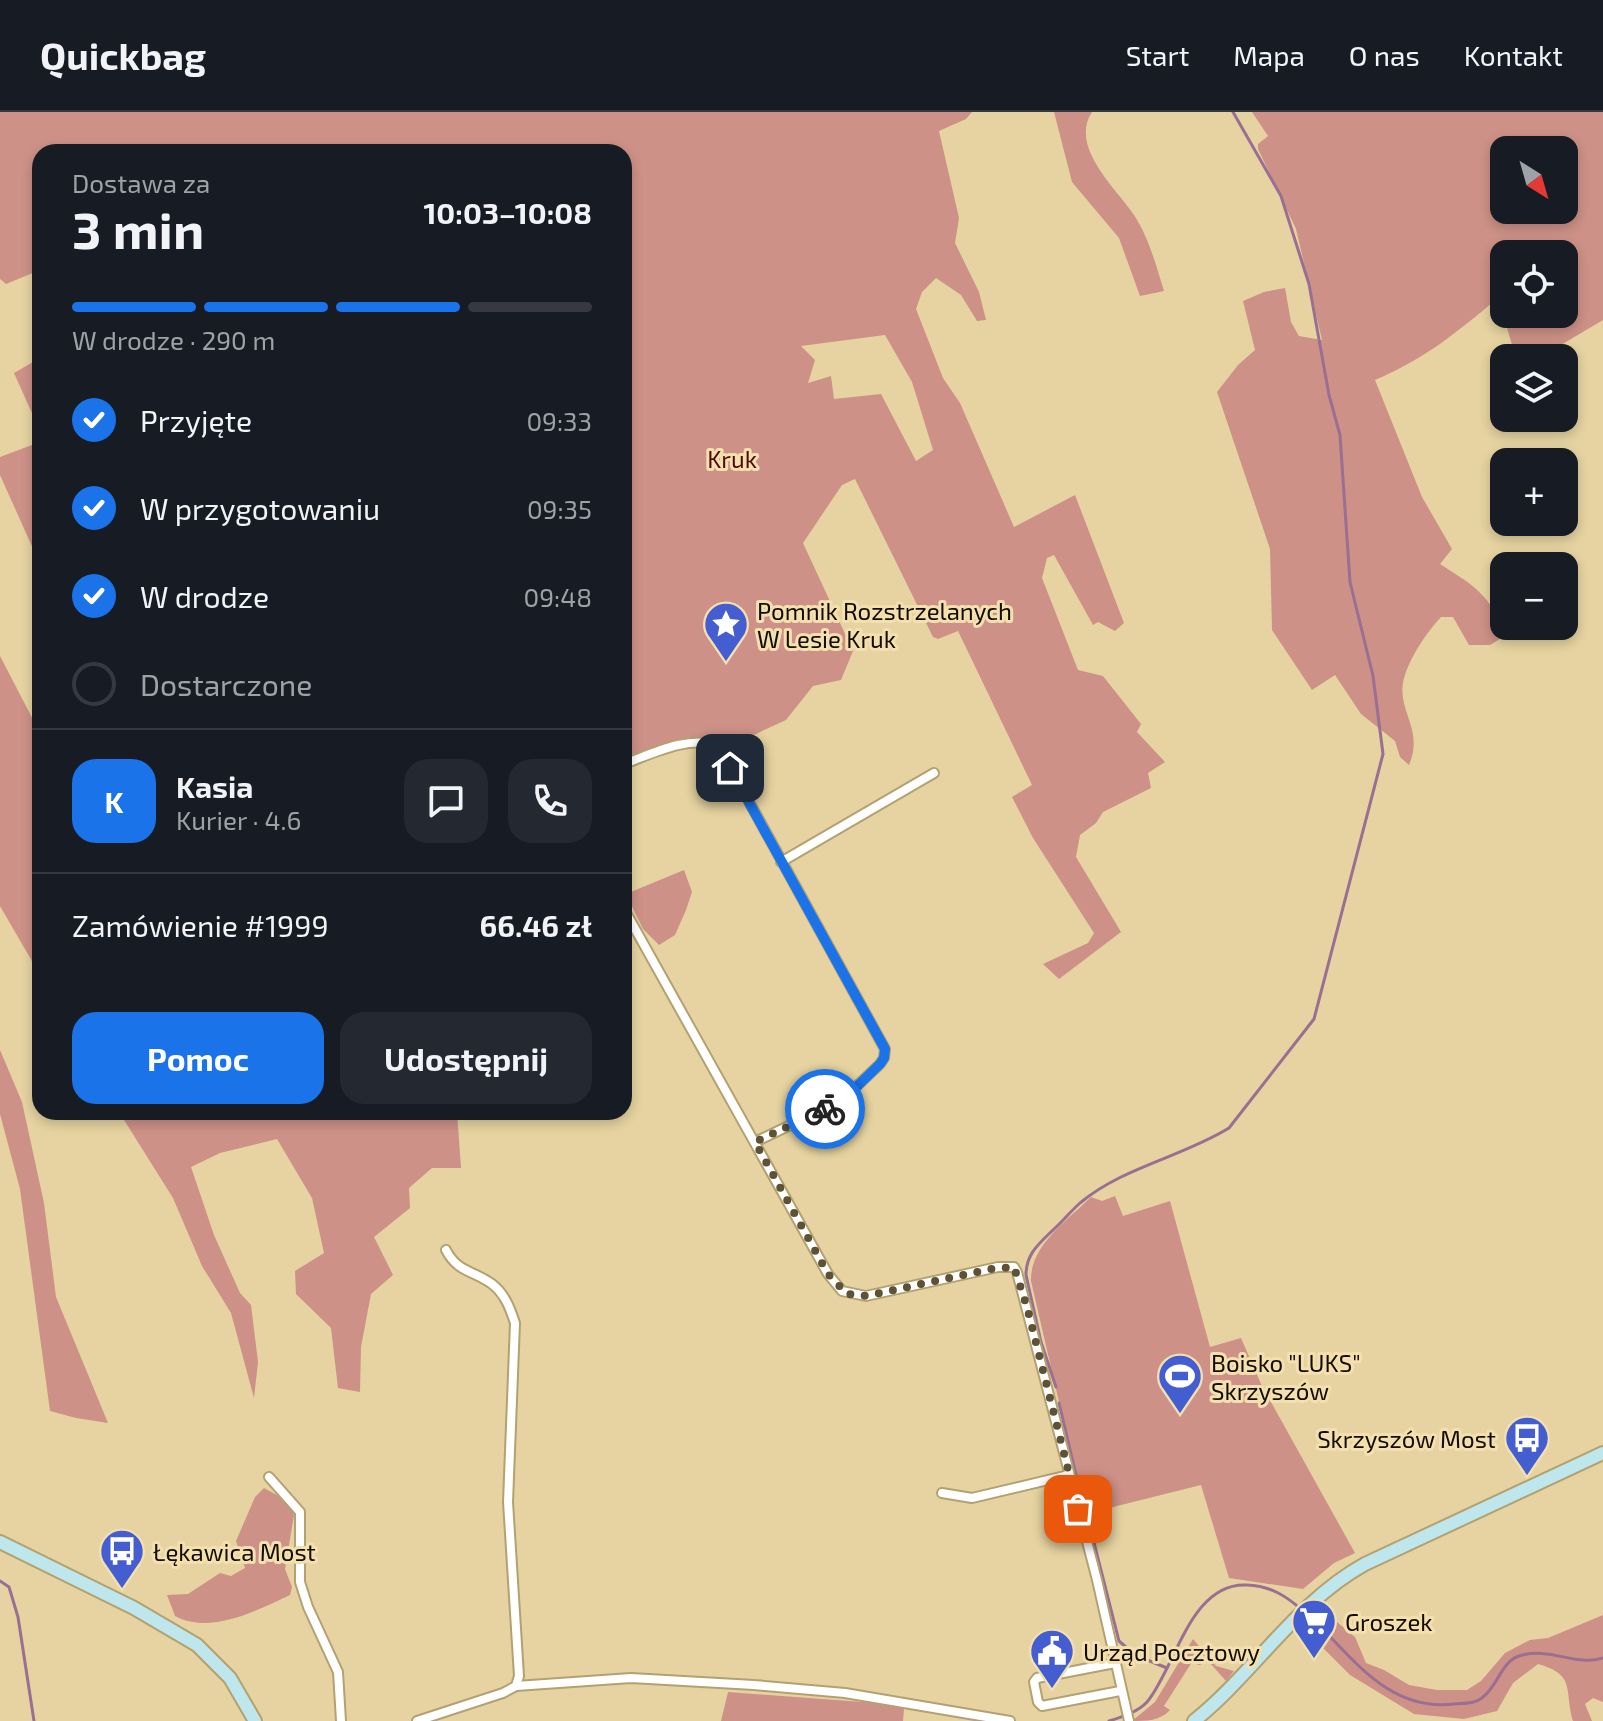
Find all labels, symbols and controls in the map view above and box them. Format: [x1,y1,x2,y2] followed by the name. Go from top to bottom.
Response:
[40,32,206,78] text: Quickbag
[1126,38,1189,72] text: Start
[1233,38,1305,72] text: Mapa
[1349,38,1420,72] text: O nas
[1464,38,1563,72] text: Kontakt
[1490,136,1578,224] north arrow
[1490,136,1578,640] map controls
[72,167,210,198] text: Dostawa za
[423,194,592,230] text: 10:03–10:08
[72,197,204,259] text: 3 min
[1490,240,1578,328] button: locate
[72,324,275,355] text: W drodze · 290 m
[1490,344,1578,432] button: layers
[72,398,116,442] icon: check
[140,402,252,438] text: Przyjęte
[526,405,592,436] text: 09:33
[707,444,757,473] park label: Kruk
[1490,448,1578,536] button: +
[72,486,116,530] icon: check
[140,490,380,526] text: W przygotowaniu
[527,493,592,524] text: 09:35
[1490,552,1578,640] button: −
[72,574,116,618] icon: check
[140,578,269,614] text: W drodze
[524,581,592,612] text: 09:48
[757,596,1012,653] place label: Pomnik Rozstrzelanych W Lesie Kruk
[702,600,750,663] place icon: Pomnik Rozstrzelanych W Lesie Kruk
[140,666,312,702] text: Dostarczone
[696,734,764,802] pin
[708,746,752,790] icon: home
[404,759,488,843] button: chat
[508,759,592,843] button: phone
[176,768,253,804] text: Kasia
[104,783,124,819] text: K
[176,804,301,835] text: Kurier · 4.6
[72,907,329,943] text: Zamówienie #1999
[480,907,592,943] text: 66.46 zł
[72,1012,324,1104] button: Pomoc
[340,1012,592,1104] button: Udostępnij
[785,1069,865,1149] courier
[803,1087,847,1131] icon: bike
[1211,1348,1361,1405] place label: Boisko "LUKS" Skrzyszów
[1156,1352,1204,1415] sports icon: Boisko "LUKS" Skrzyszów
[1503,1414,1551,1477] bus stop icon: Skrzyszów Most
[1317,1424,1496,1453] place label: Skrzyszów Most
[1044,1475,1112,1543] pin
[1056,1487,1100,1531] icon: bag
[98,1527,146,1590] bus stop icon: Łękawica Most
[153,1537,316,1566] place label: Łękawica Most
[1290,1597,1338,1660] supermarket icon: Groszek
[1345,1607,1433,1636] place label: Groszek
[1028,1627,1076,1690] public building icon: Urząd Pocztowy
[1083,1637,1260,1666] place label: Urząd Pocztowy

